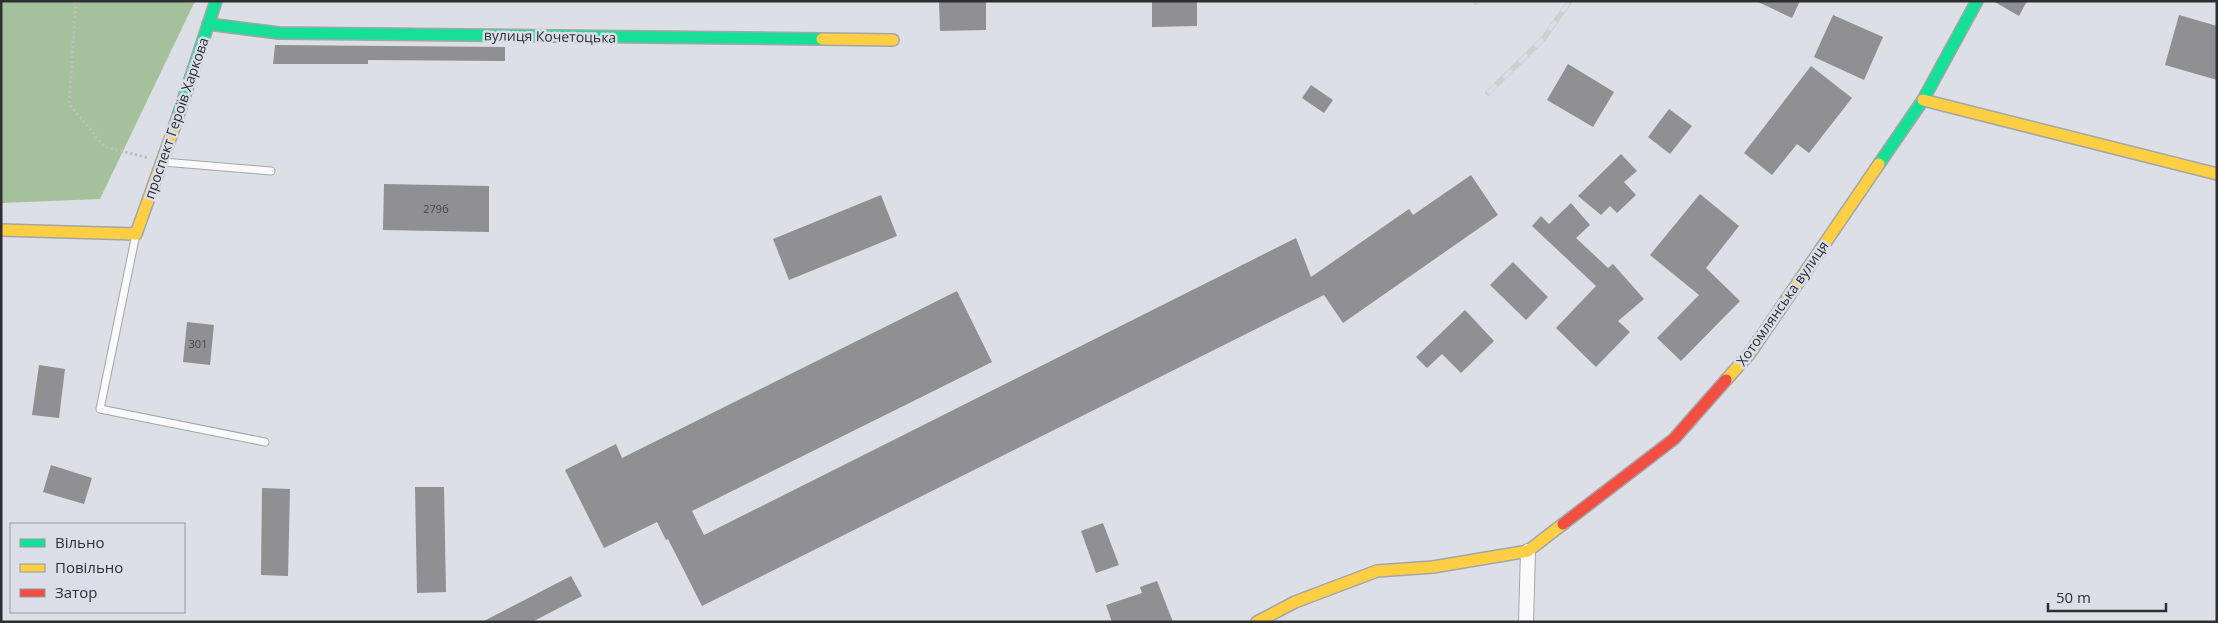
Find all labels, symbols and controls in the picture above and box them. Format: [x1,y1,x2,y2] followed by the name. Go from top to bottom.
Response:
[484,25,616,47] street label: вулиця Кочетоцька
[139,35,213,201] street label: проспект Героїв Харкова
[423,201,449,216] house number: 279б
[1732,237,1832,369] street label: Хотомлянська вулиця
[189,336,207,351] house number: 301
[10,523,185,613] legend
[55,532,104,552] text: Вільно
[55,557,123,577] text: Повільно
[2048,580,2166,612] scale bar
[55,582,97,602] text: Затор
[2056,587,2091,607] text: 50 m

